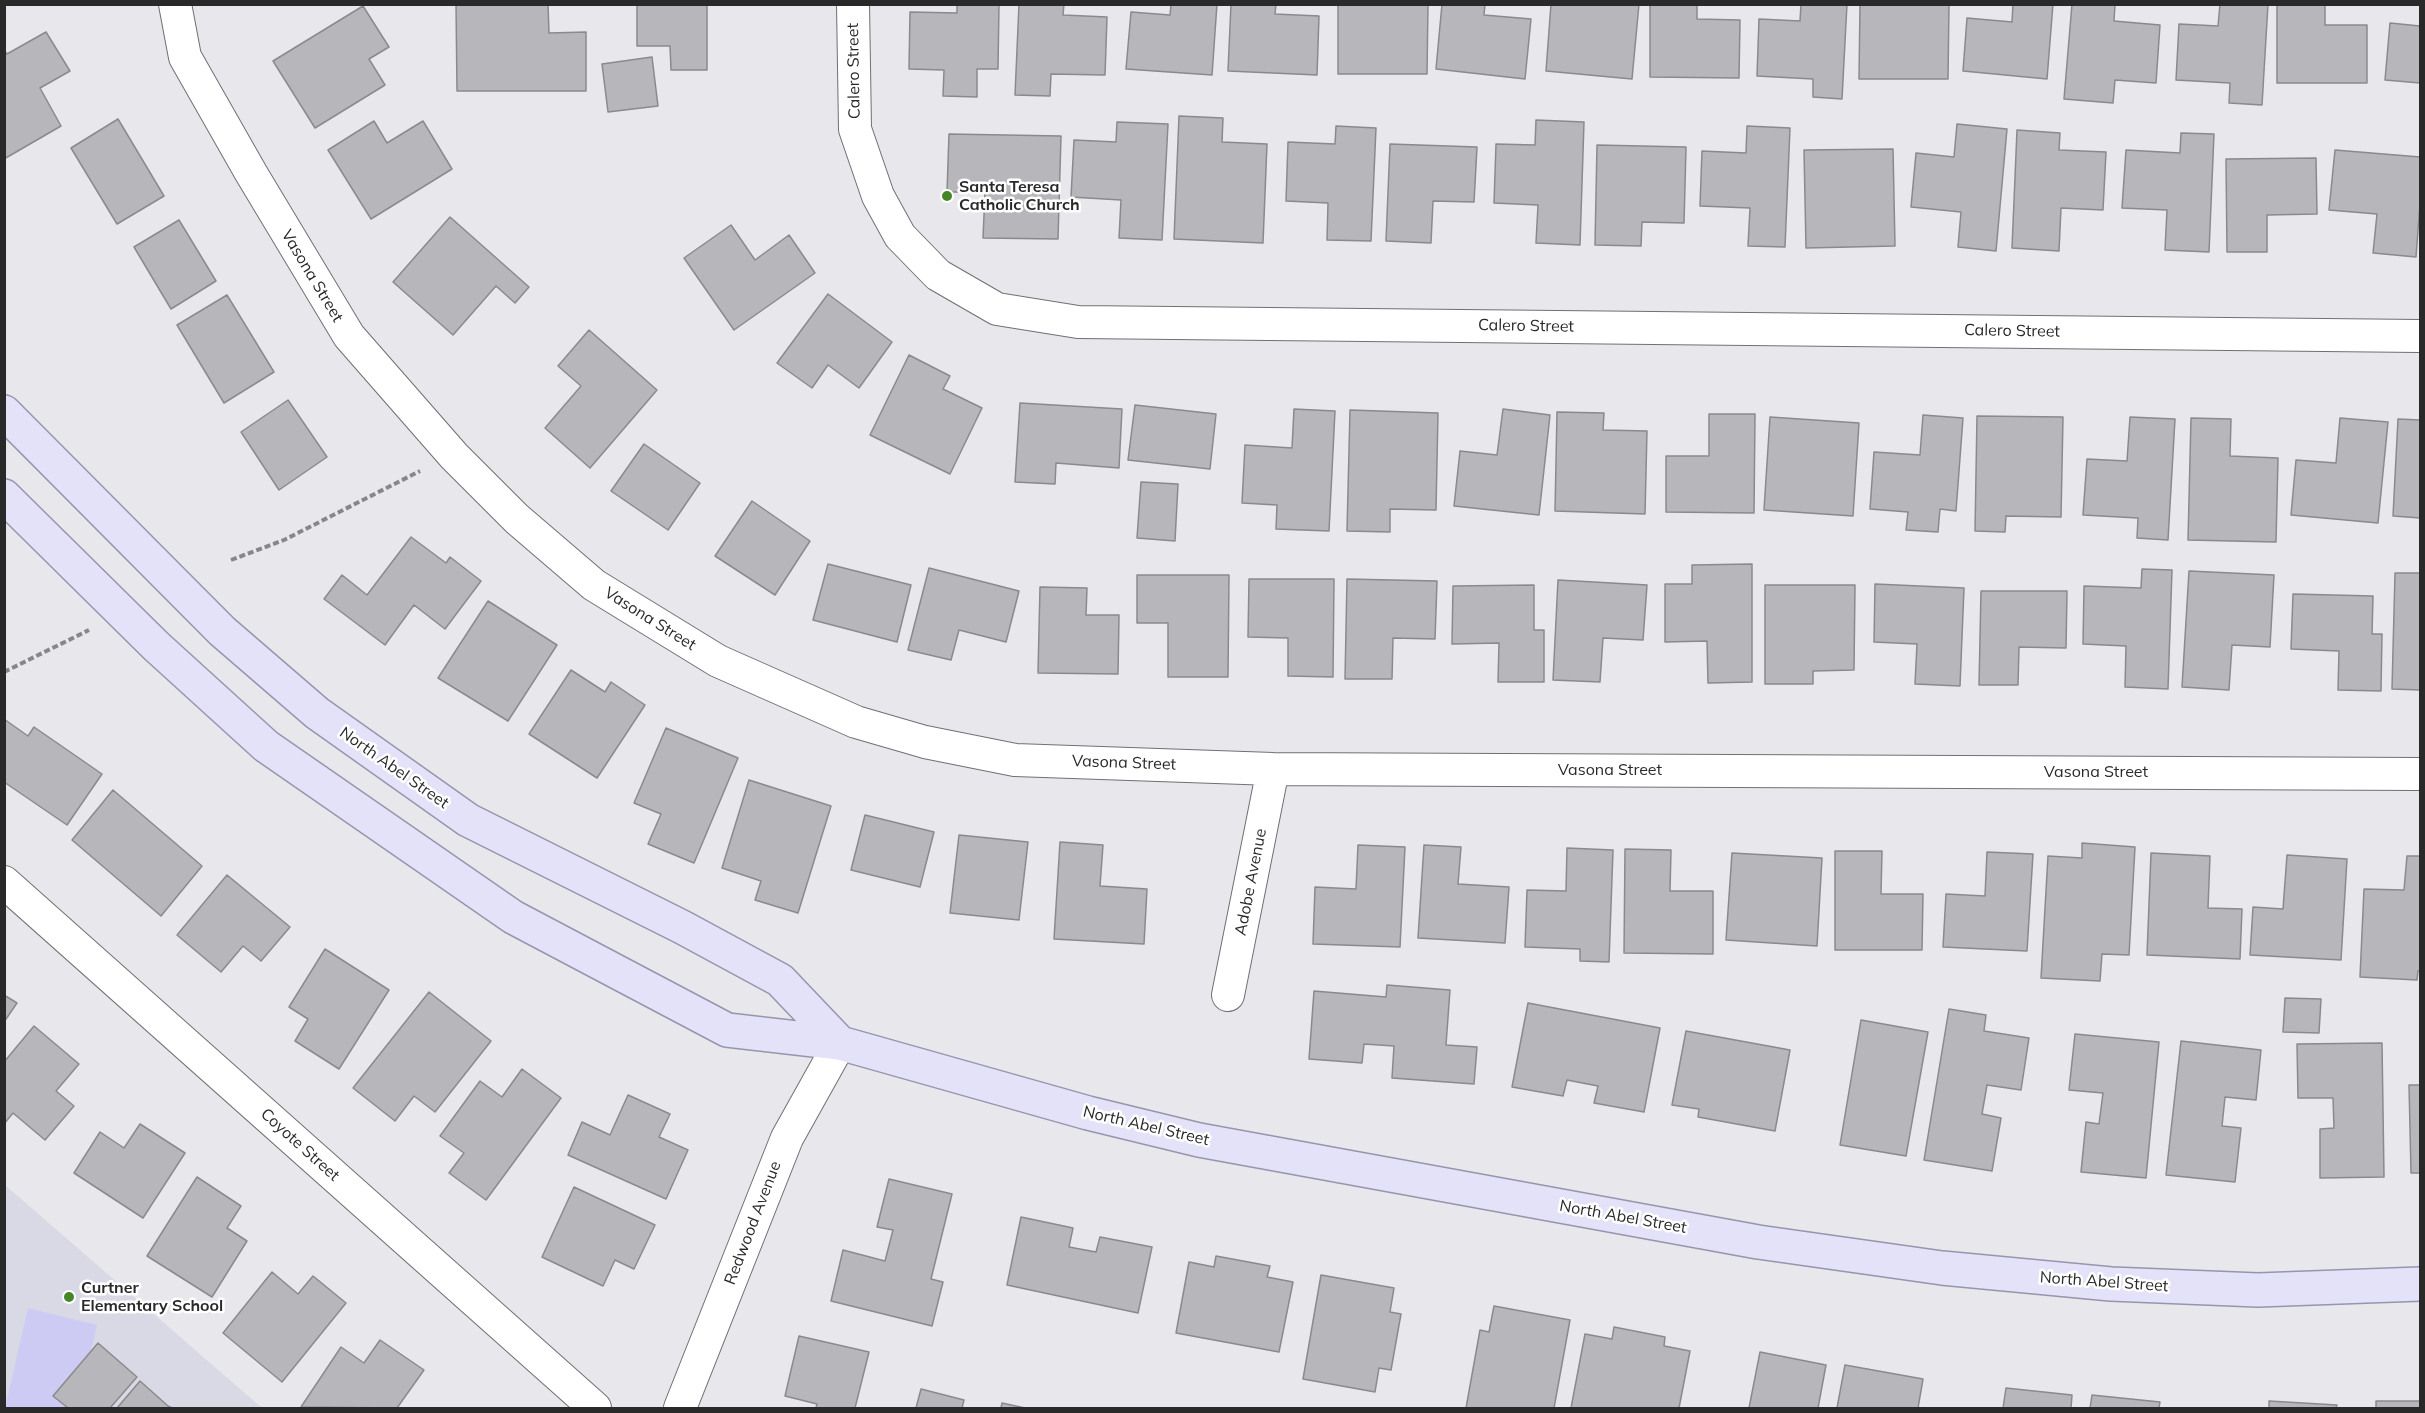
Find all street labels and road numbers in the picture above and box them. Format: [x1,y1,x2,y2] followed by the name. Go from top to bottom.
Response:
[844,23,864,119] street label: Calero Street
[277,226,347,326] street label: Vasona Street
[1478,316,1574,336] street label: Calero Street
[1964,321,2060,341] street label: Calero Street
[601,583,699,655] street label: Vasona Street
[336,723,452,813] street label: North Abel Street
[1072,752,1176,774] street label: Vasona Street
[1558,760,1662,780] street label: Vasona Street
[2044,762,2148,782] street label: Vasona Street
[1231,827,1271,937] street label: Adobe Avenue
[1081,1102,1211,1150] street label: North Abel Street
[257,1105,343,1185] street label: Coyote Street
[721,1159,785,1287] street label: Redwood Avenue
[1558,1196,1688,1238] street label: North Abel Street
[2039,1268,2169,1296] street label: North Abel Street

